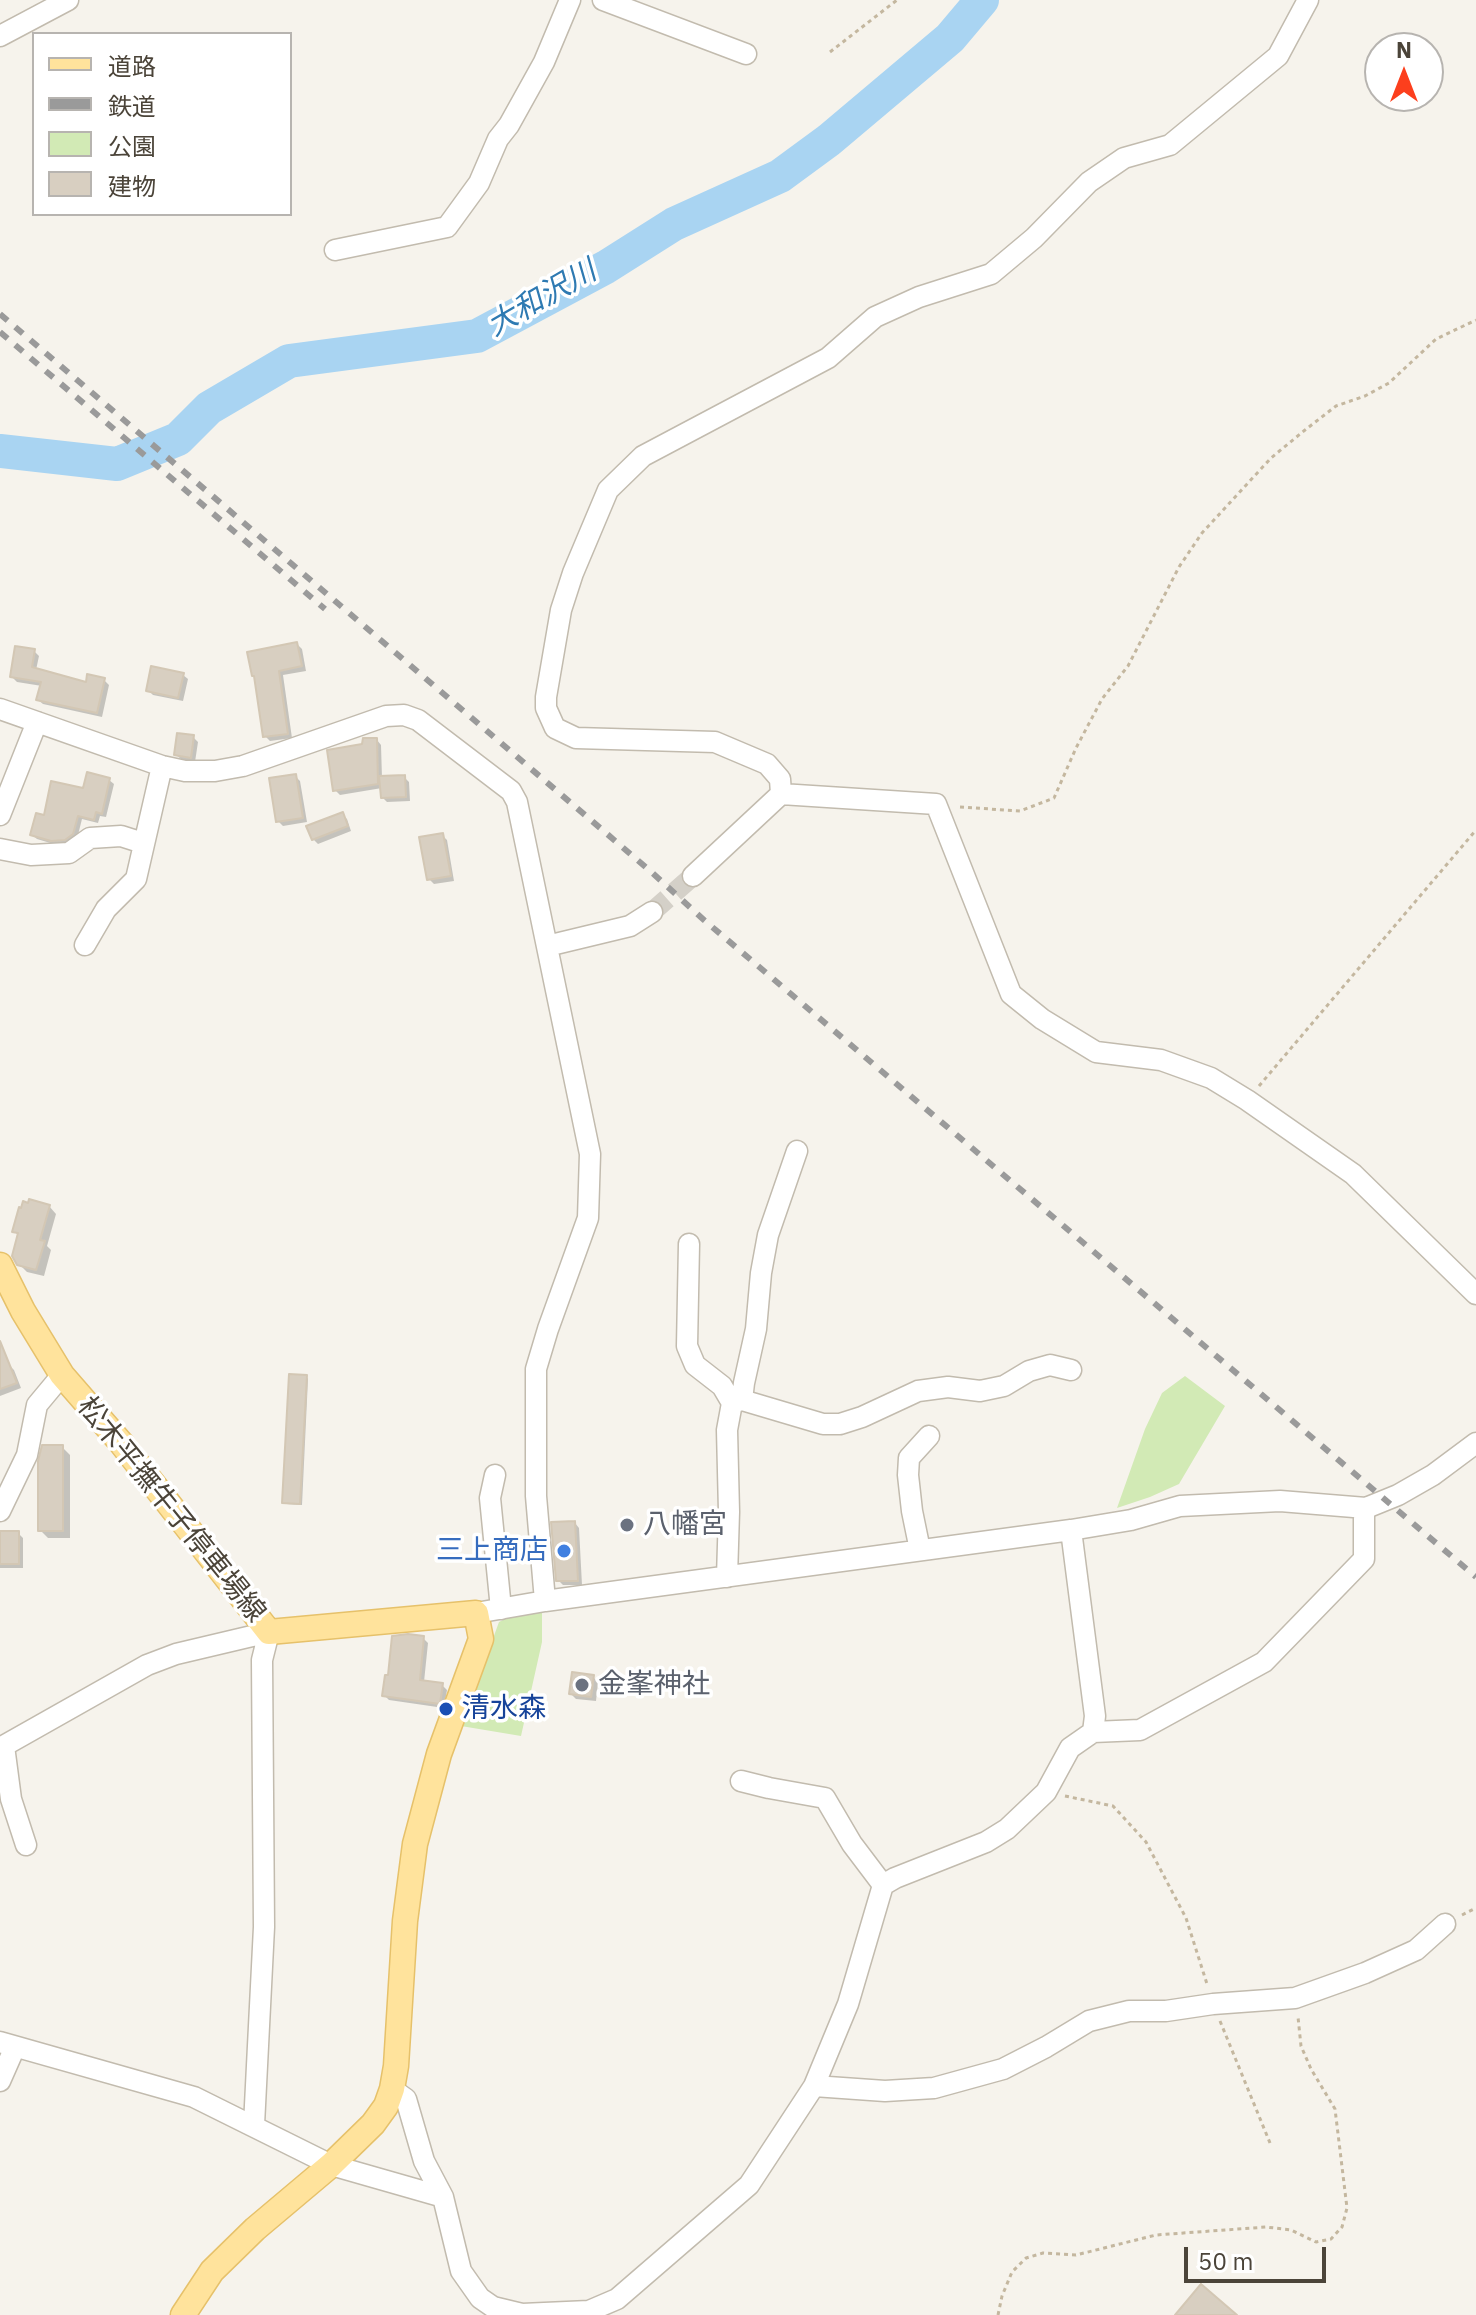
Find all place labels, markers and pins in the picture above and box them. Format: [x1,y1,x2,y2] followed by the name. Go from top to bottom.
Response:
[643,1508,727,1542] place label: 八幡宮
[618,1516,636,1534] marker: 八幡宮
[436,1534,548,1568] place label: 三上商店
[555,1542,573,1560] marker: 三上商店
[598,1668,710,1702] place label: 金峯神社
[573,1676,591,1694] marker: 金峯神社
[462,1692,546,1726] place label: 清水森
[437,1700,455,1718] marker: 清水森

